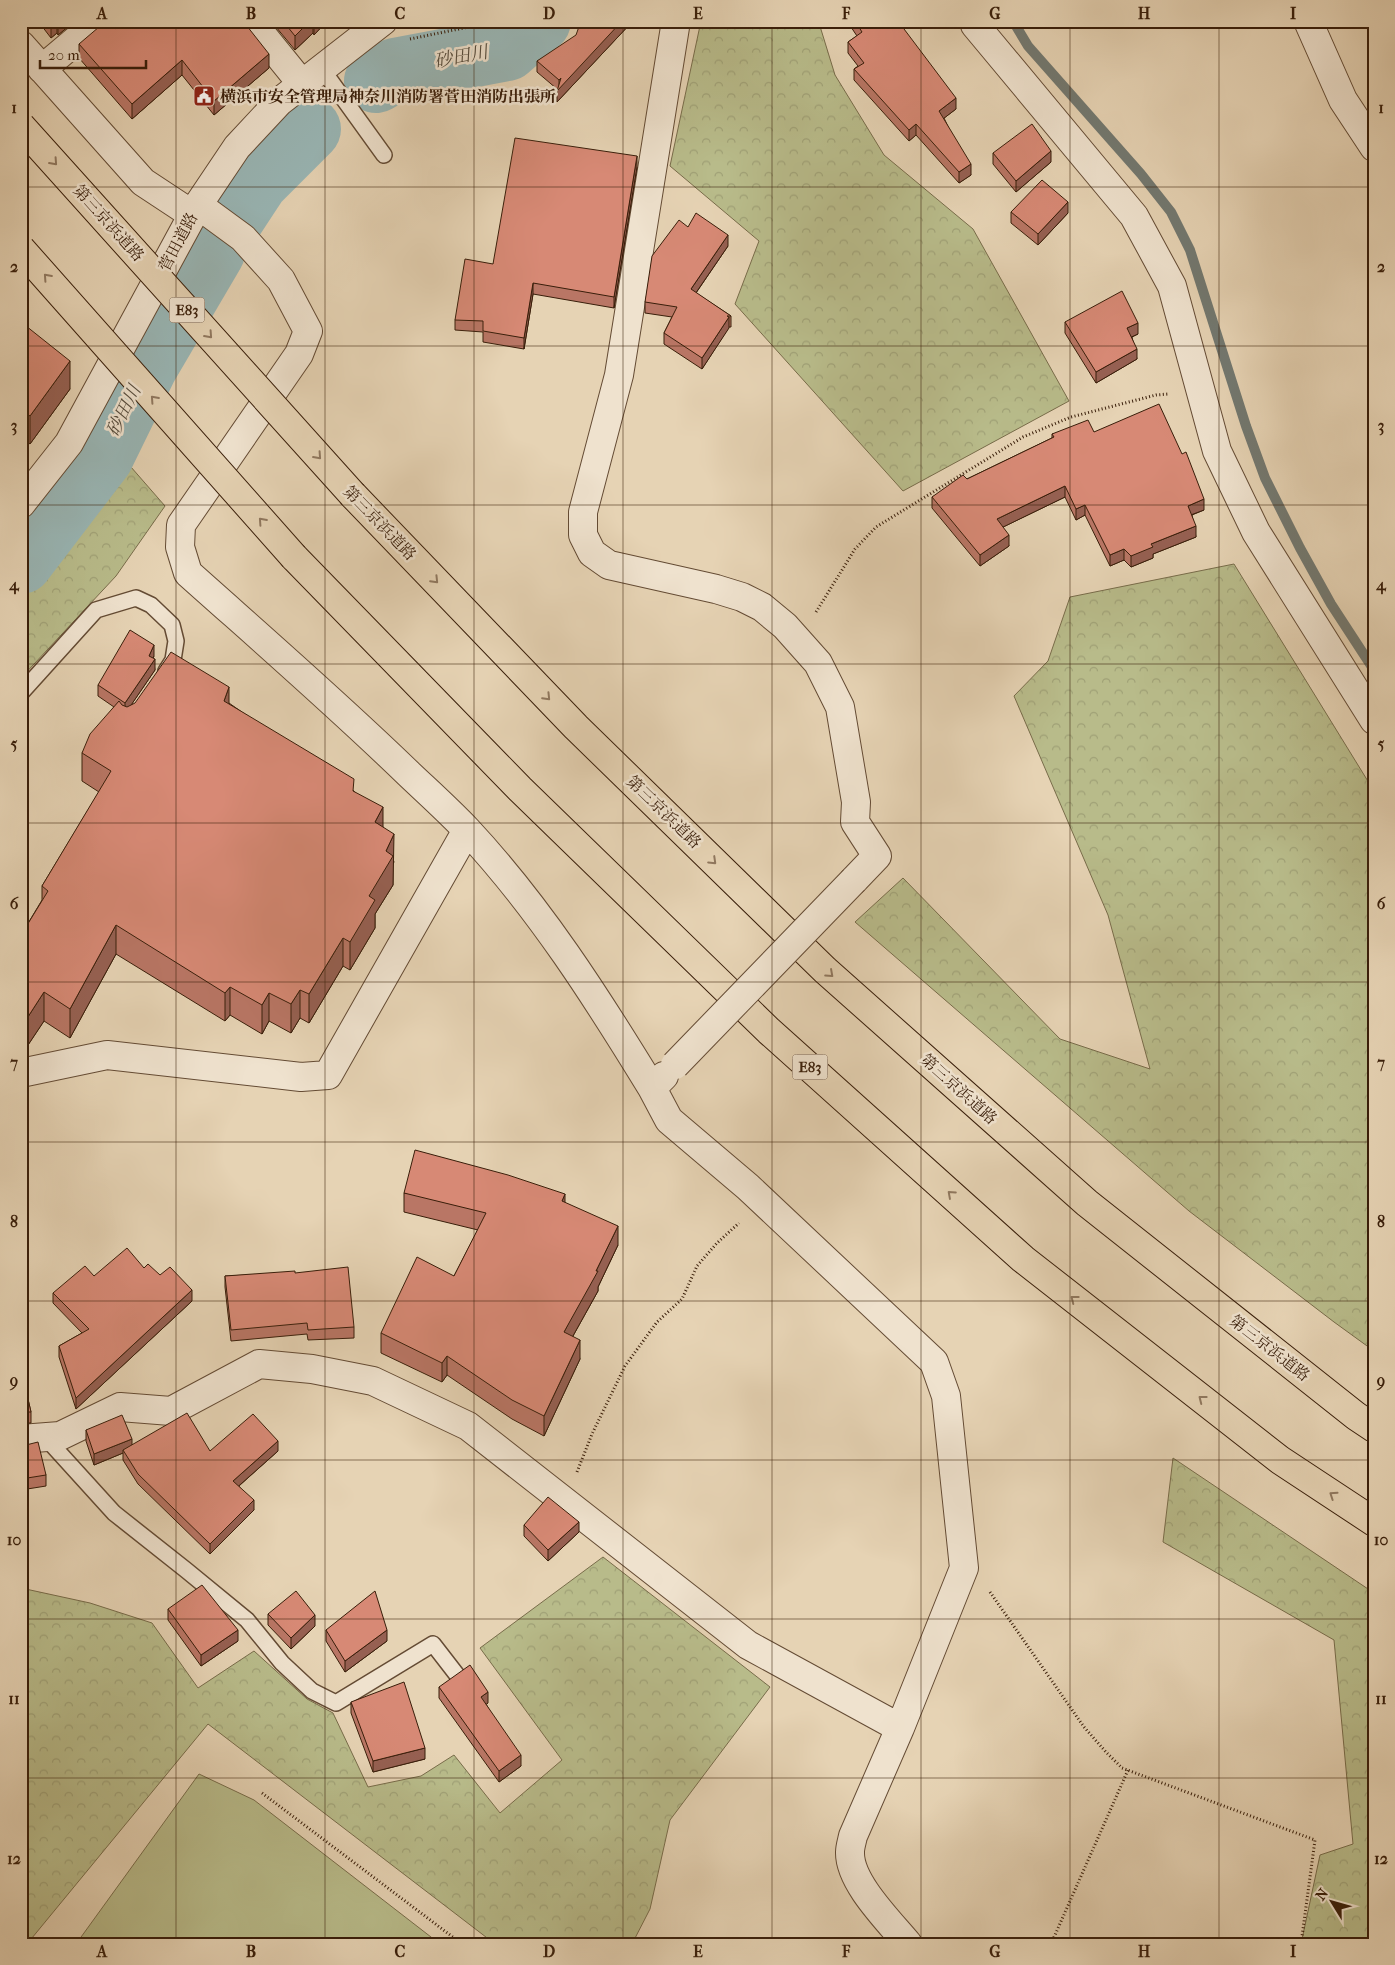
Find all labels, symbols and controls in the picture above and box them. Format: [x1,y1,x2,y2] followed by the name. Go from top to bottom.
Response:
[96,4,108,23] text: A
[246,4,256,23] text: B
[395,4,406,23] text: C
[543,4,555,23] text: D
[693,4,703,23] text: E
[841,4,851,23] text: F
[989,4,1001,23] text: G
[1138,4,1151,23] text: H
[1290,4,1297,23] text: I
[40,38,146,70] scale bar
[432,41,491,72] water label: 砂田川
[48,46,80,64] text: 20 m
[192,84,216,108] public building icon: 横浜市安全管理局神奈川消防署菅田消防出張所
[220,87,556,106] place label: 横浜市安全管理局神奈川消防署菅田消防出張所
[11,98,17,117] text: 1
[1378,98,1384,117] text: 1
[48,156,57,165] one-way arrow
[70,181,148,265] street label: 第三京浜道路
[155,209,201,275] street label: 菅田道路
[10,257,18,276] text: 2
[1377,257,1385,276] text: 2
[43,274,52,283] one-way arrow
[170,298,204,322] road number: E83
[203,329,212,338] one-way arrow
[103,380,146,440] water label: 砂田川
[152,396,160,405] one-way arrow
[11,416,17,436] text: 3
[1378,416,1384,436] text: 3
[312,450,321,459] one-way arrow
[340,482,420,564] street label: 第三京浜道路
[259,517,268,526] one-way arrow
[8,575,20,595] text: 4
[429,575,438,584] one-way arrow
[1375,575,1387,595] text: 4
[541,692,550,701] one-way arrow
[11,734,18,753] text: 5
[1378,734,1385,753] text: 5
[623,772,705,852] street label: 第三京浜道路
[707,855,716,864] one-way arrow
[10,894,19,913] text: 6
[1377,894,1386,913] text: 6
[824,968,833,977] one-way arrow
[917,1050,1001,1128] street label: 第三京浜道路
[9,1053,18,1072] text: 7
[1376,1053,1385,1072] text: 7
[792,1054,828,1080] road number: E83
[947,1191,956,1200] one-way arrow
[10,1212,18,1231] text: 8
[1377,1212,1385,1231] text: 8
[1071,1297,1080,1305] one-way arrow
[1226,1311,1314,1385] street label: 第三京浜道路
[9,1371,18,1391] text: 9
[1376,1371,1385,1391] text: 9
[1199,1396,1208,1405] one-way arrow
[1330,1492,1339,1501] one-way arrow
[7,1530,21,1549] text: 10
[1374,1530,1388,1549] text: 10
[8,1689,20,1708] text: 11
[1375,1689,1387,1708] text: 11
[7,1849,21,1868] text: 12
[1374,1849,1388,1868] text: 12
[1308,1878,1358,1928] north arrow
[1312,1885,1332,1904] text: N
[96,1942,108,1961] text: A
[246,1942,256,1961] text: B
[395,1942,406,1961] text: C
[543,1942,555,1961] text: D
[693,1942,703,1961] text: E
[841,1942,851,1961] text: F
[989,1942,1001,1961] text: G
[1138,1942,1151,1961] text: H
[1290,1942,1297,1961] text: I

